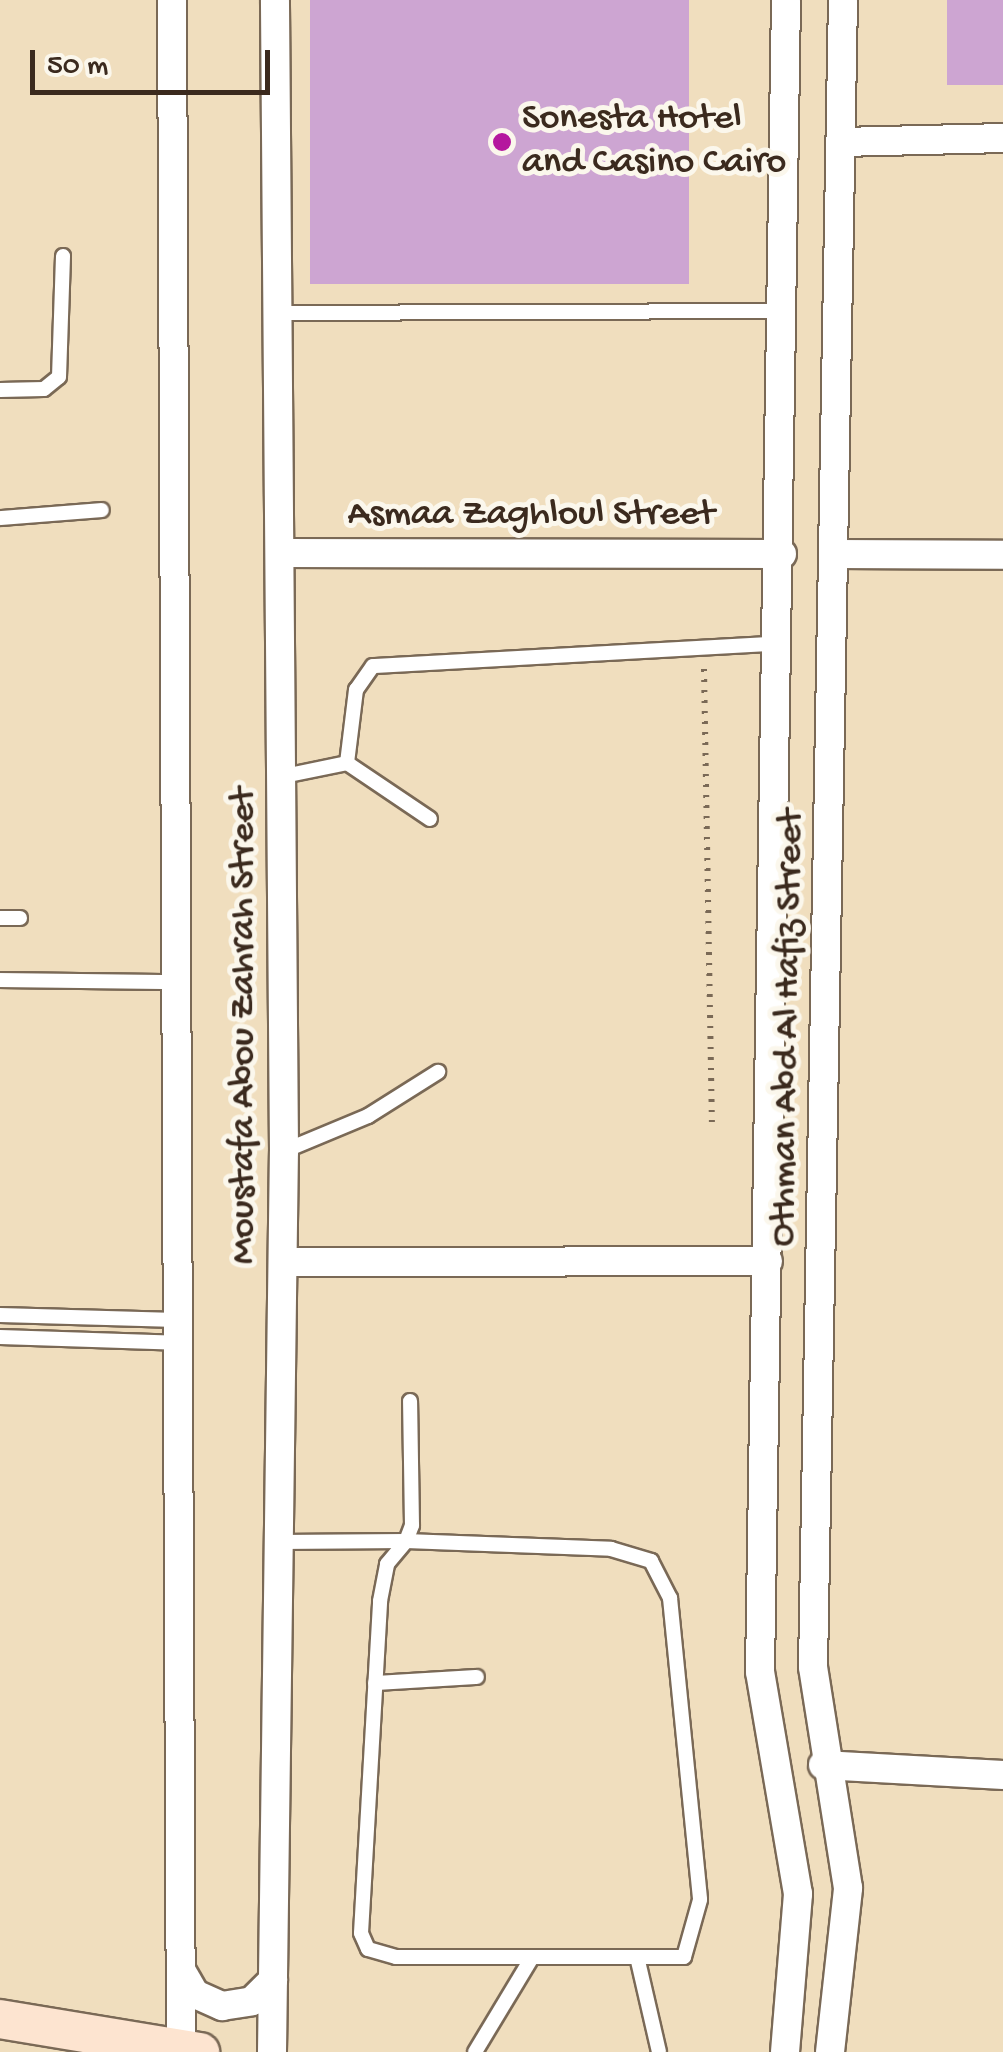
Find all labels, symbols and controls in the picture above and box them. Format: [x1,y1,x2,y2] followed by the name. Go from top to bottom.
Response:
[35,30,275,92] scale bar
[47,50,108,85] text: 50 m
[522,97,786,186] place label: Sonesta Hotel and Casino Cairo
[491,131,513,153] marker: Sonesta Hotel and Casino Cairo
[348,493,714,539] street label: Asmaa Zaghloul Street
[222,788,268,1264] street label: Moustafa Abou Zahrah Street
[762,809,816,1247] street label: Othman Abd Al Hafiz Street

